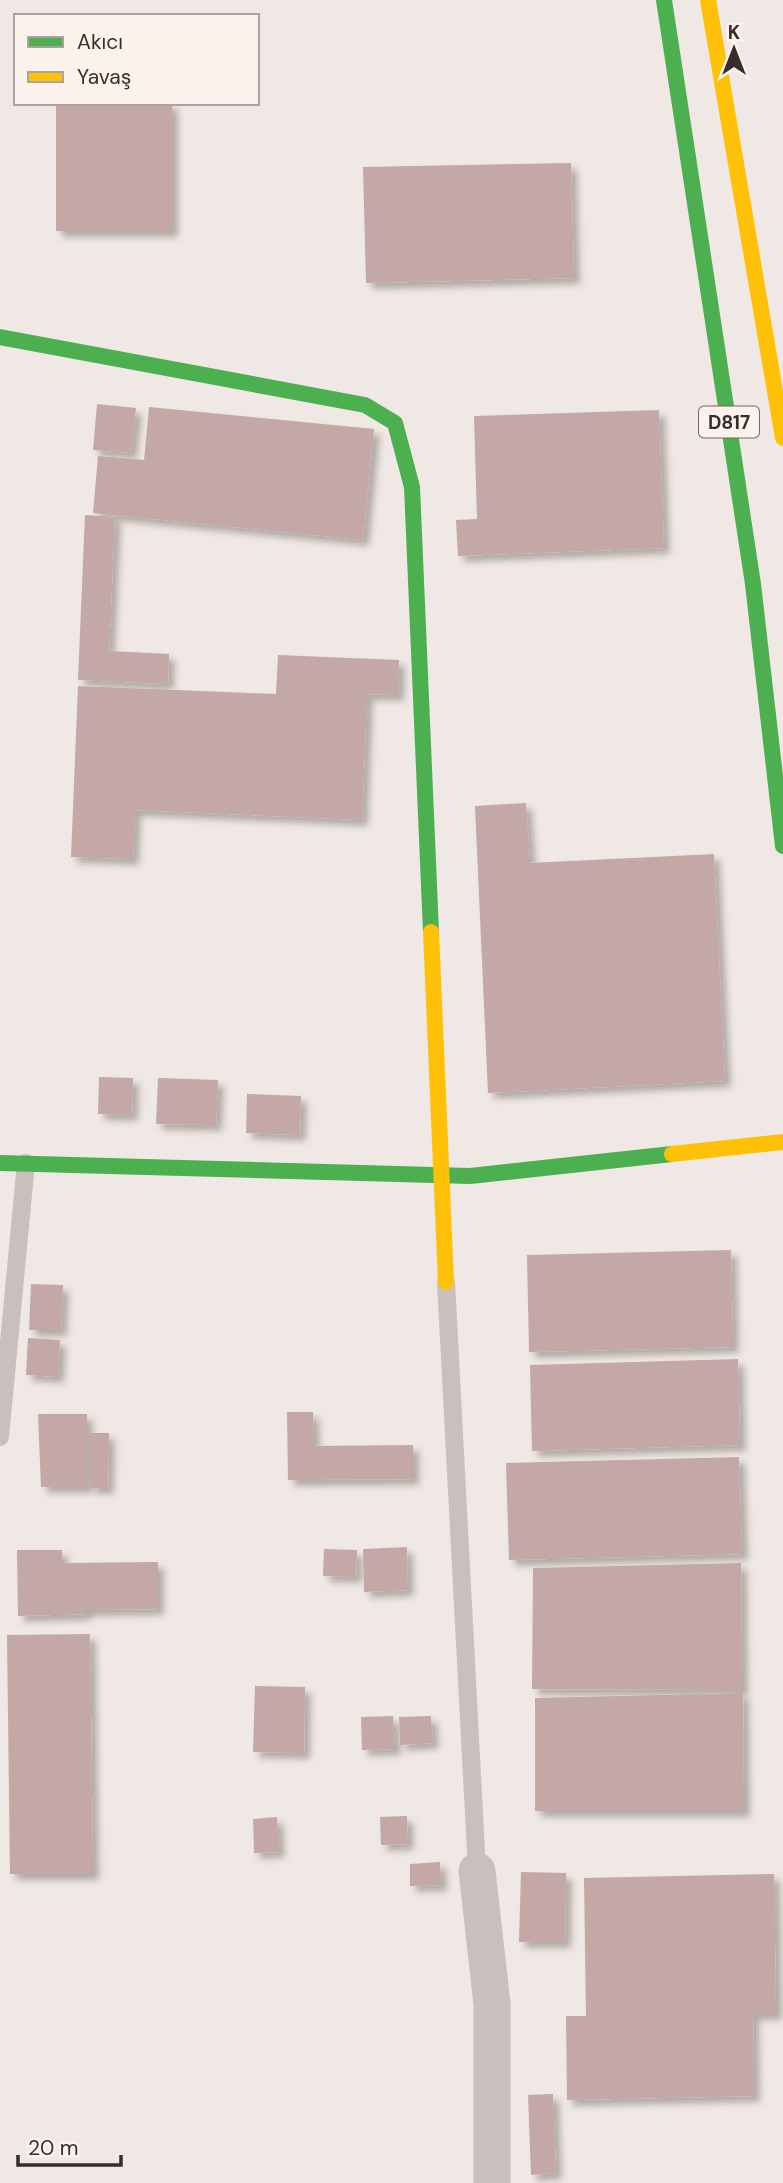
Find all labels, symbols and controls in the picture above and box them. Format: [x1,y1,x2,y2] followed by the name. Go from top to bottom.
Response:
[14,14,259,105] legend
[699,14,769,84] north arrow
[728,20,740,45] text: K
[77,28,123,56] text: Akıcı
[77,63,131,91] text: Yavaş
[699,406,759,438] road number: D817
[18,2124,121,2168] scale bar
[28,2134,79,2162] text: 20 m

